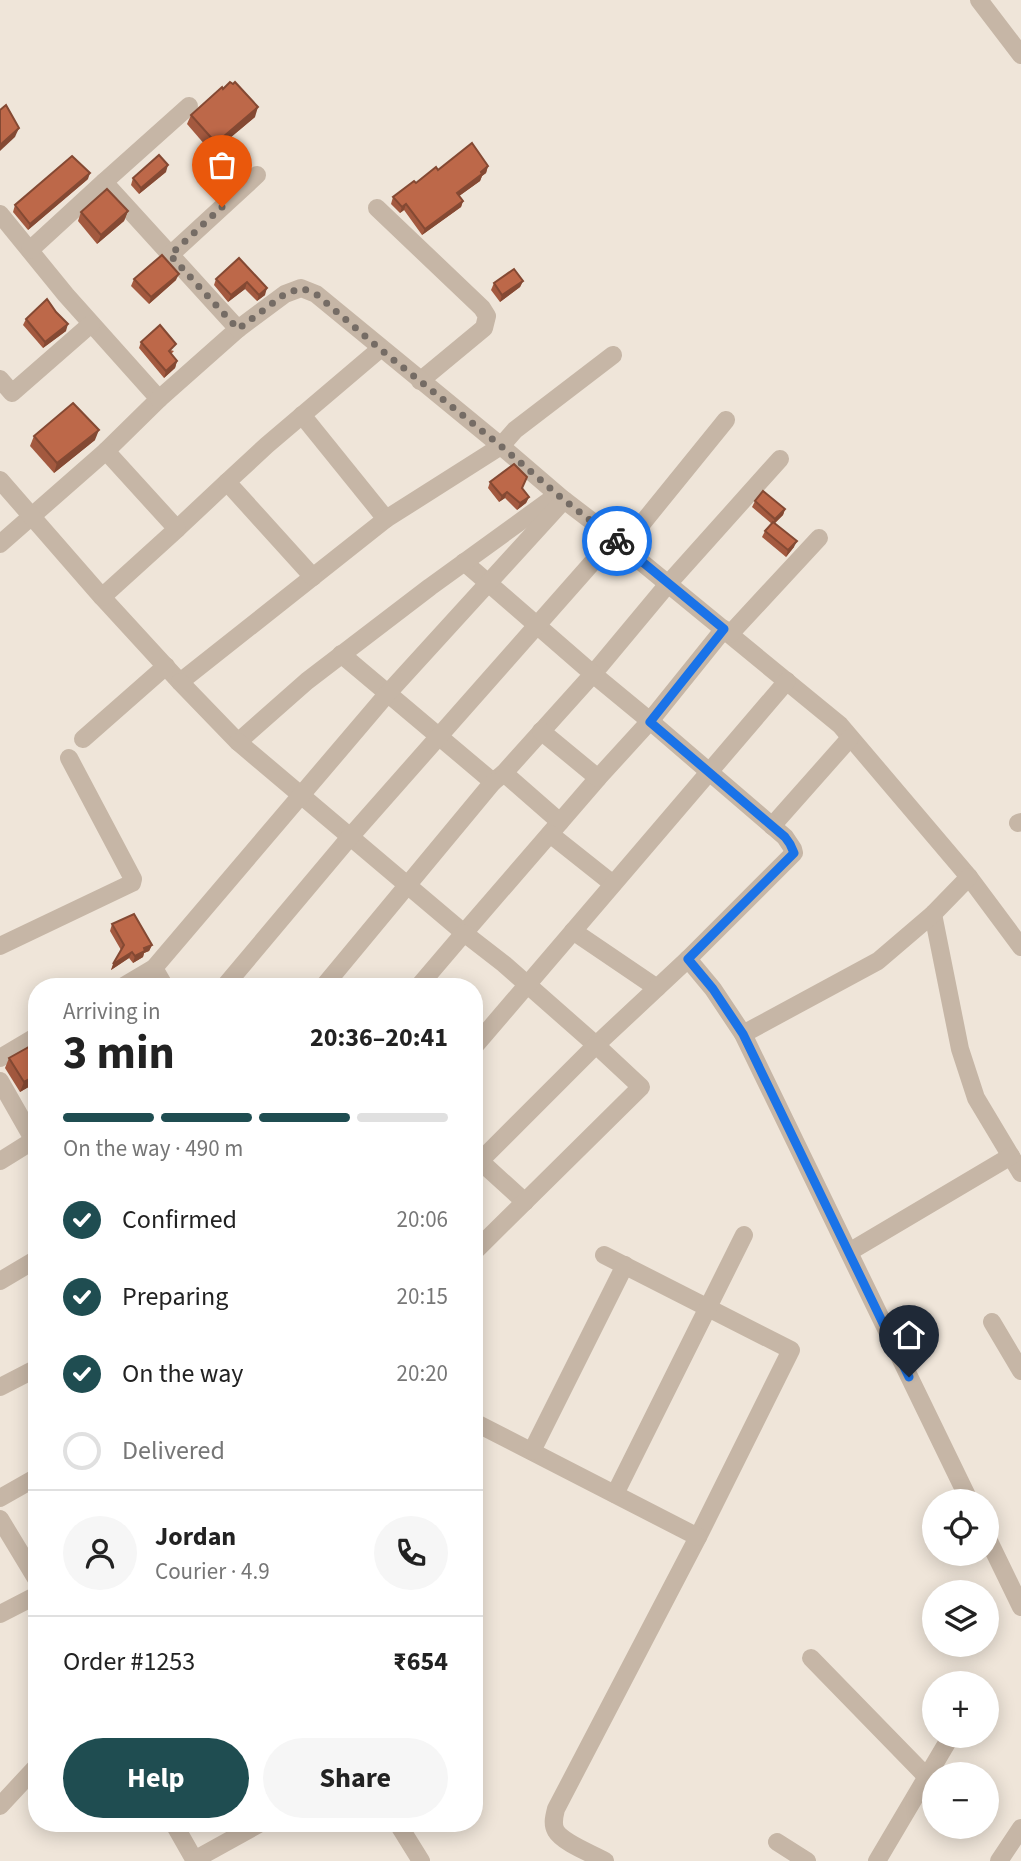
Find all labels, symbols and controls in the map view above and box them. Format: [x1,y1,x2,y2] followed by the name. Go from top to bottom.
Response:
[192,135,252,207] pin
[203,146,241,184] icon: bag
[582,506,652,576] courier
[598,522,636,560] icon: bike
[63,995,161,1028] text: Arriving in
[310,1019,448,1056] text: 20:36–20:41
[63,1021,175,1086] text: 3 min
[63,1132,243,1165] text: On the way · 490 m
[63,1201,101,1239] icon: check
[122,1201,237,1238] text: Confirmed
[397,1203,448,1236] text: 20:06
[63,1278,101,1316] icon: check
[122,1278,228,1315] text: Preparing
[397,1280,448,1313] text: 20:15
[879,1305,939,1377] pin
[890,1316,928,1354] icon: home
[63,1355,101,1393] icon: check
[122,1355,243,1392] text: On the way
[397,1357,448,1390] text: 20:20
[122,1432,225,1469] text: Delivered
[922,1489,999,1839] map controls
[922,1489,999,1566] button: locate
[63,1516,137,1590] button: person
[374,1516,448,1590] button: phone
[155,1518,236,1555] text: Jordan
[155,1555,270,1588] text: Courier · 4.9
[922,1580,999,1657] button: layers
[63,1643,195,1680] text: Order #1253
[393,1643,448,1680] text: ₹654
[922,1671,999,1748] button: +
[63,1738,249,1818] button: Help
[263,1738,448,1818] button: Share
[922,1762,999,1839] button: −

